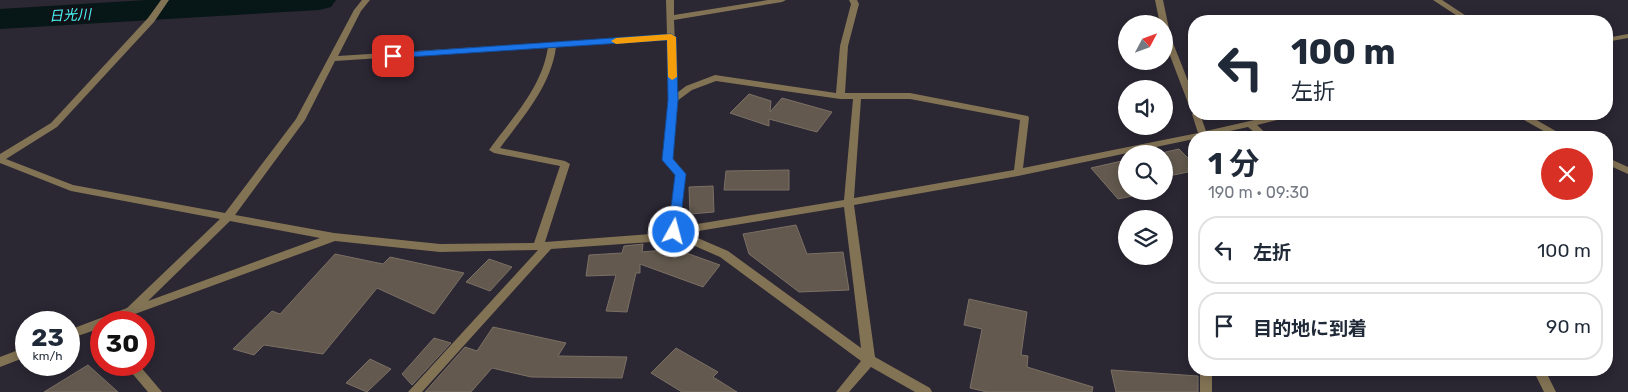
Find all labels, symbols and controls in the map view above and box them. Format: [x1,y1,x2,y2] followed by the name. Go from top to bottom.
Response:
[49,6,93,25] water label: 日光川
[1118,15,1172,70] north arrow
[1118,15,1173,265] map controls
[1291,31,1396,73] text: 100 m
[372,35,414,77] pin
[1208,35,1273,100] icon: left
[379,42,407,70] icon: arrive
[1291,78,1335,105] text: 左折
[1118,80,1173,135] button: sound
[1118,145,1173,200] button: search
[1208,146,1259,182] text: 1 分
[1541,148,1593,200] button: close
[1208,183,1309,202] text: 190 m · 09:30
[647,205,699,257] position arrow
[1118,210,1173,265] button: layers
[1210,236,1238,264] icon: left
[1537,239,1591,262] text: 100 m
[1253,241,1291,264] text: 左折
[90,311,155,376] speed limit sign: 30
[1210,312,1238,340] icon: arrive
[1546,315,1591,338] text: 90 m
[1253,317,1367,340] text: 目的地に到着
[31,323,64,352] text: 23
[33,349,62,363] text: km/h

